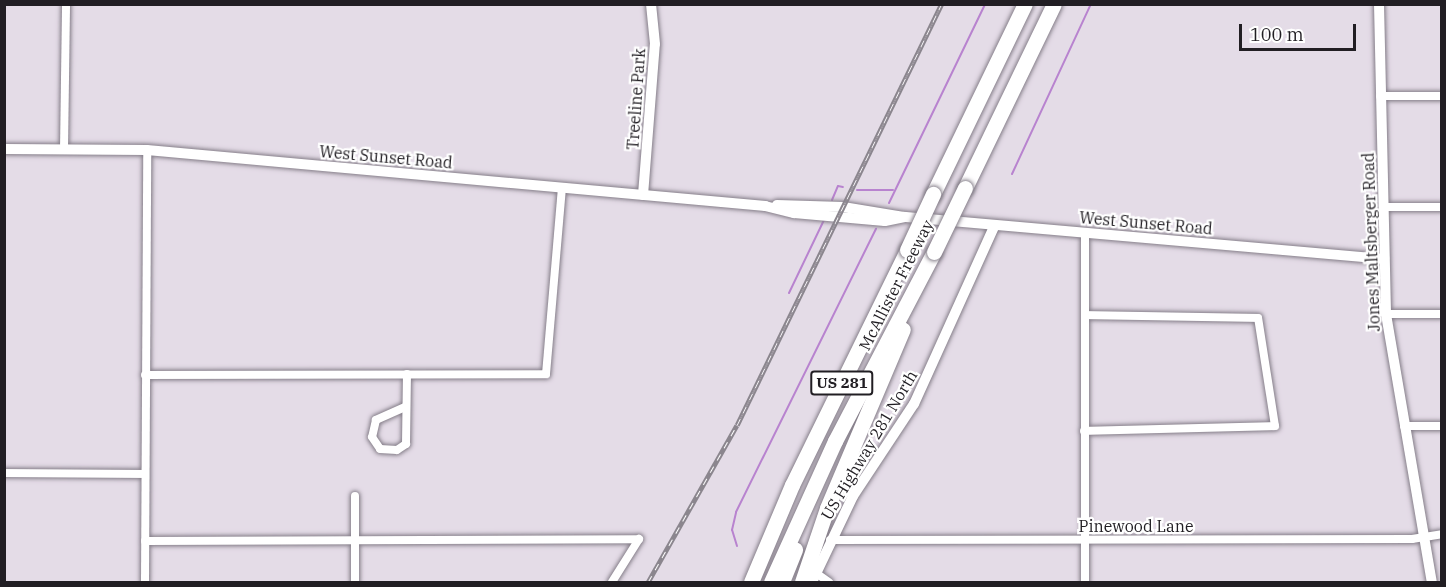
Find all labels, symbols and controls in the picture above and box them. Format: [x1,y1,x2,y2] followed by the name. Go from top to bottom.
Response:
[1242,12,1359,50] scale bar
[1250,23,1304,46] text: 100 m
[623,48,649,150] street label: Treeline Park
[318,142,454,172] street label: West Sunset Road
[1358,152,1384,332] street label: Jones Maltsberger Road
[1078,208,1214,238] street label: West Sunset Road
[855,217,937,353] street label: McAllister Freeway
[817,367,921,523] street label: US Highway 281 North
[809,371,875,395] road number: US 281
[1078,516,1194,536] street label: Pinewood Lane

